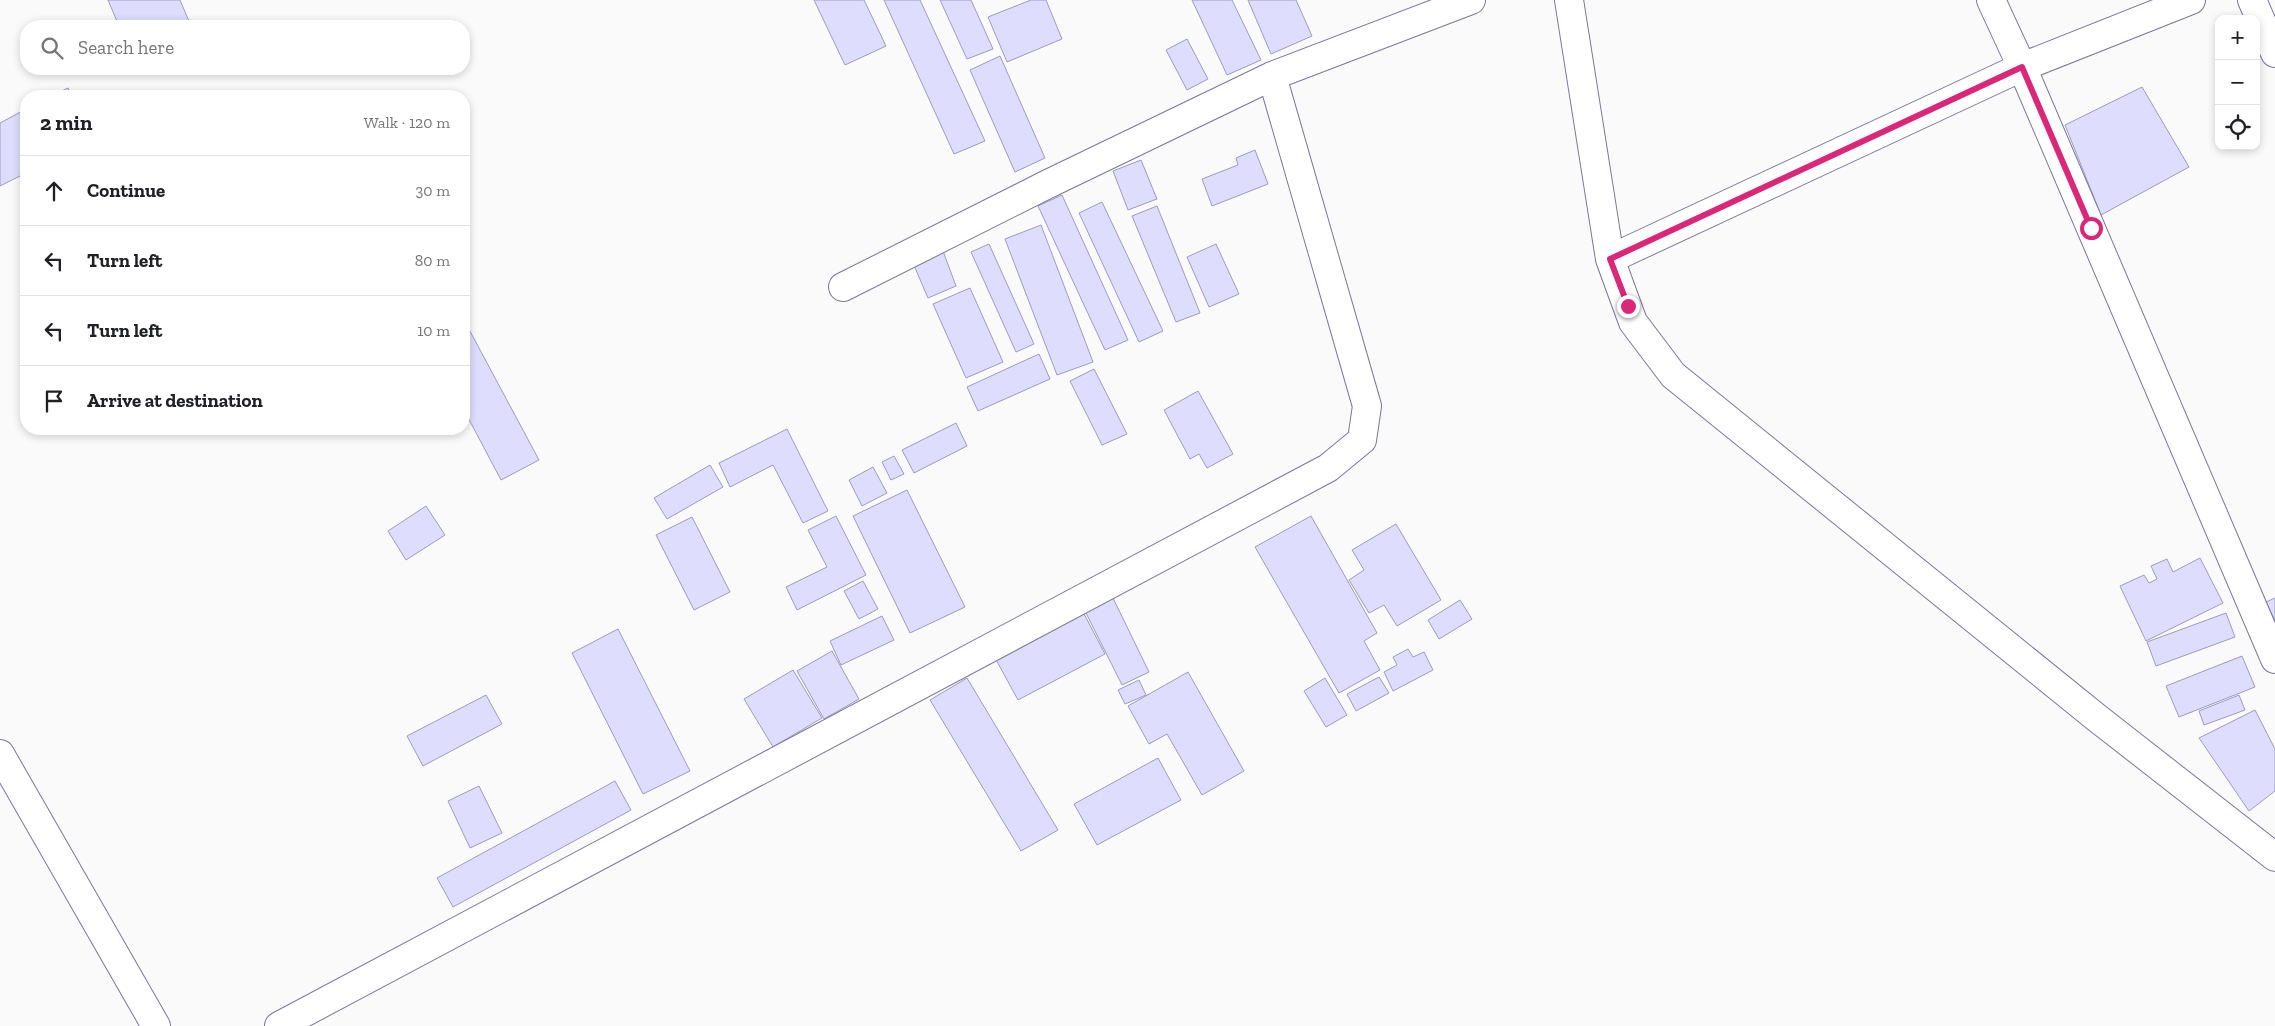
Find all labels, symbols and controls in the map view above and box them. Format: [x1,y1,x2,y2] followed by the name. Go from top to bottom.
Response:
[2215,15,2260,150] map controls
[2215,15,2260,60] button: +
[20,20,470,75] search box
[38,34,66,62] icon: search
[78,36,174,59] text: Search here
[2215,60,2260,105] button: −
[2215,105,2260,150] button: locate
[40,110,92,135] text: 2 min
[364,113,450,132] text: Walk · 120 m
[40,177,68,205] icon: ahead
[87,179,165,202] text: Continue
[416,181,450,200] text: 30 m
[2080,217,2103,240] route start
[40,247,68,275] icon: left
[87,249,162,272] text: Turn left
[415,251,450,270] text: 80 m
[1617,295,1640,318] route end
[40,317,68,345] icon: left
[87,319,162,342] text: Turn left
[417,321,450,340] text: 10 m
[40,387,68,415] icon: arrive
[87,389,263,412] text: Arrive at destination

